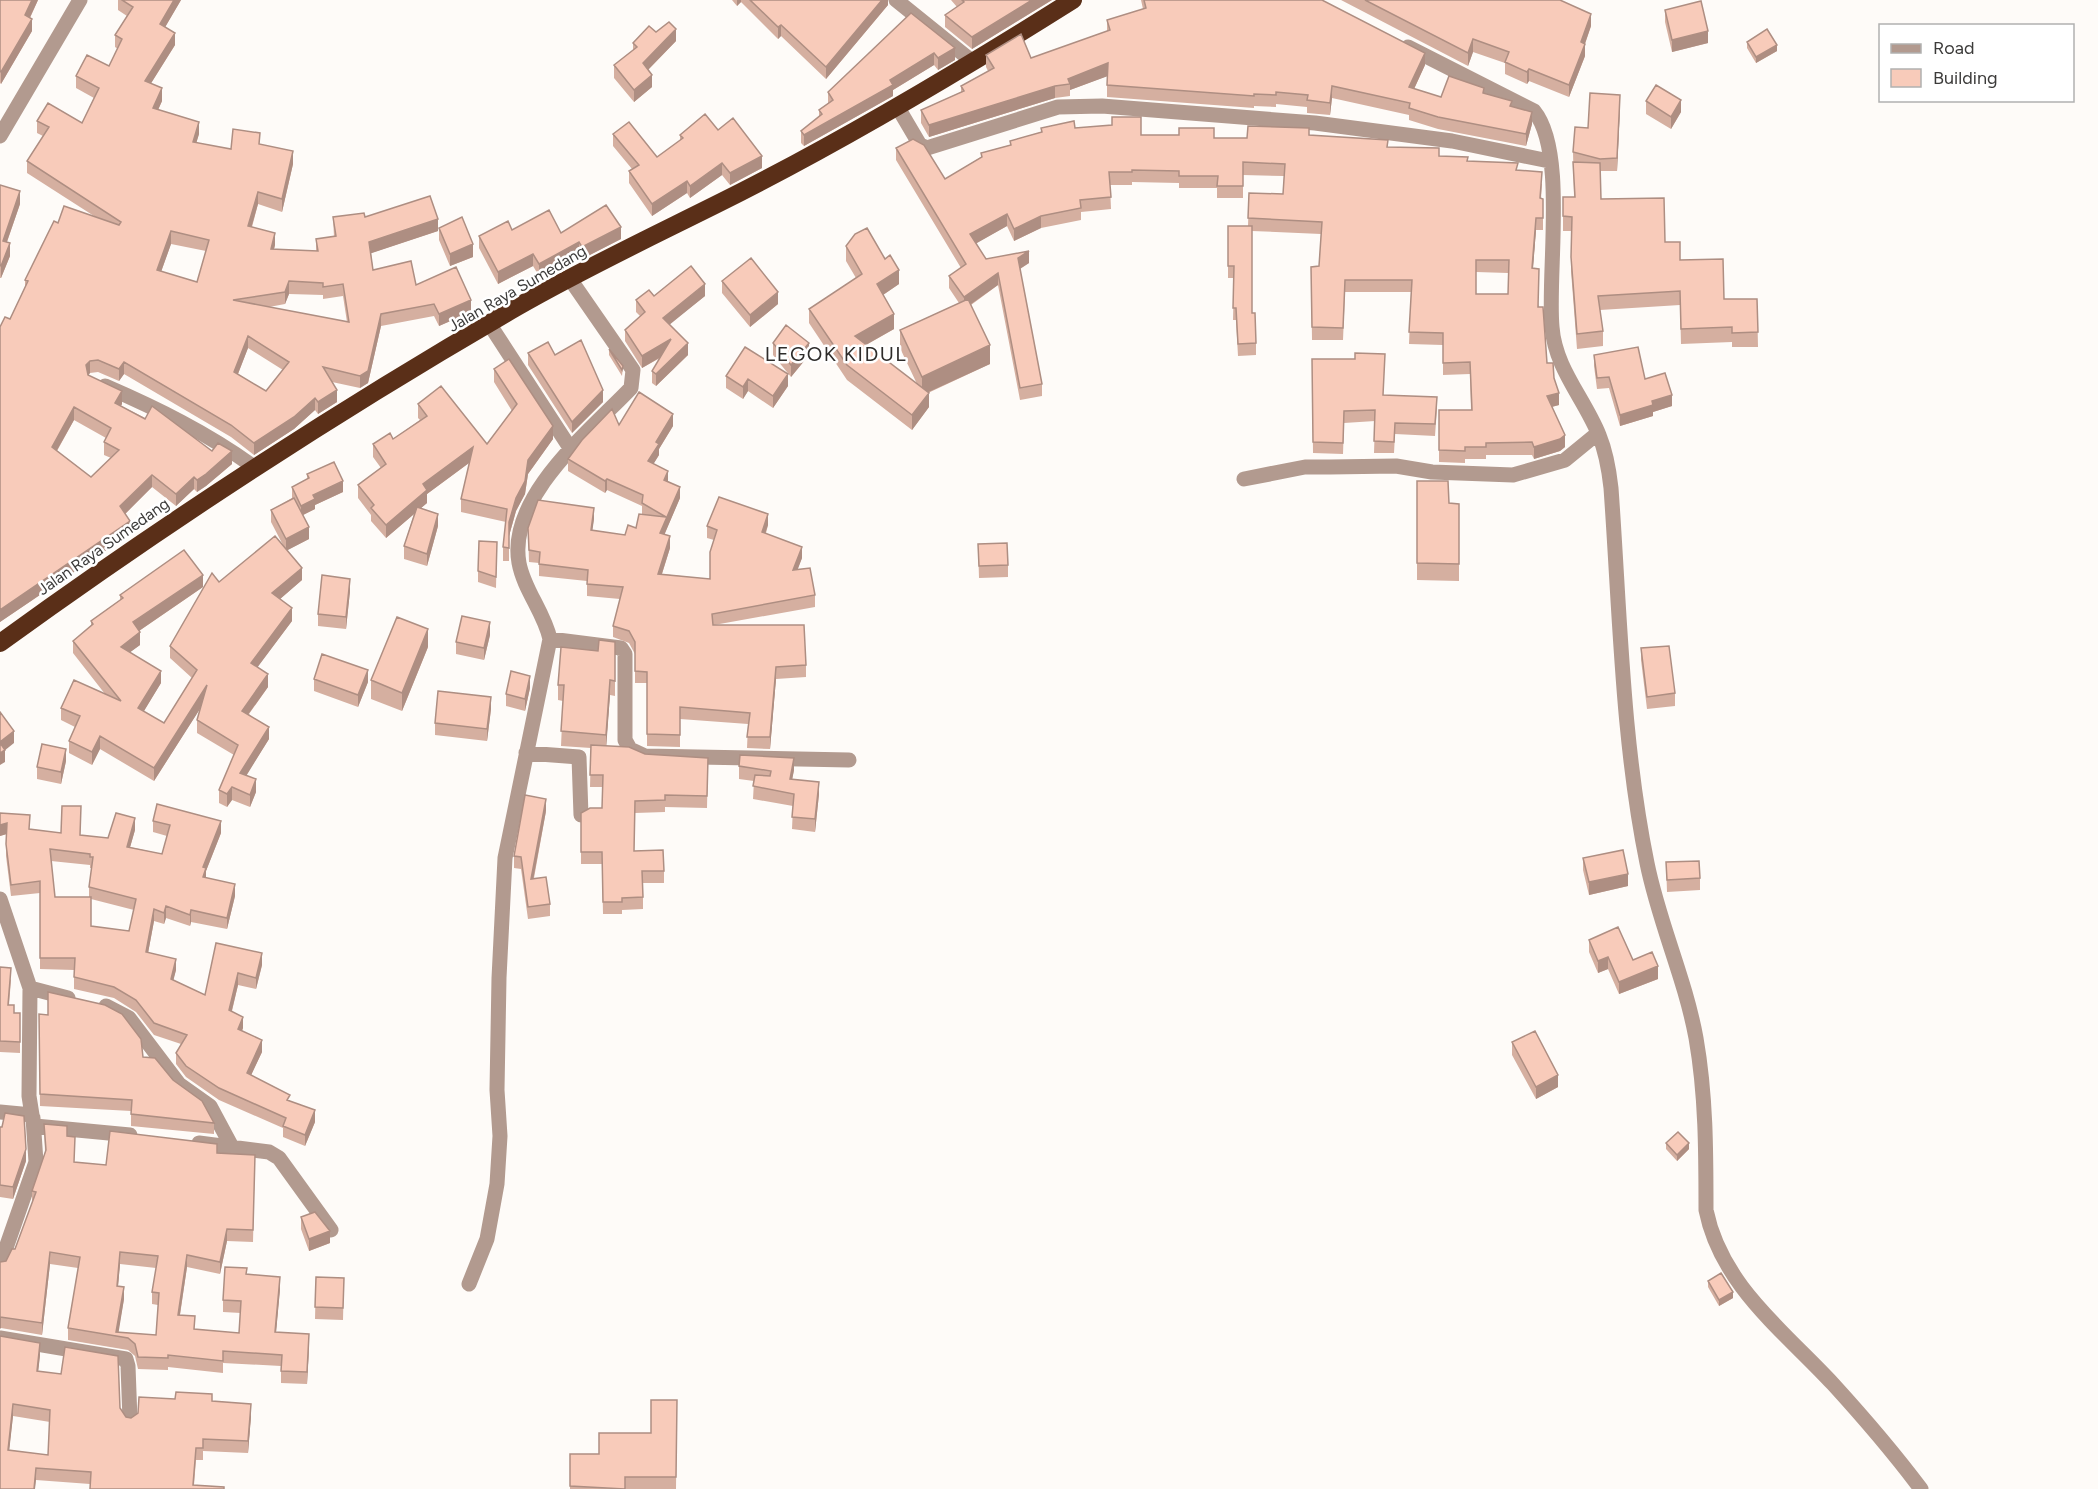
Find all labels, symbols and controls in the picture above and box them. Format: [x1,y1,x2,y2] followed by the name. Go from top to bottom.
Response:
[1879,24,2074,102] legend
[1933,37,1974,59] text: Road
[1933,67,1998,89] text: Building
[445,241,590,336] street label: Jalan Raya Sumedang
[765,342,907,366] district label: LEGOK KIDUL
[34,494,173,599] street label: Jalan Raya Sumedang

